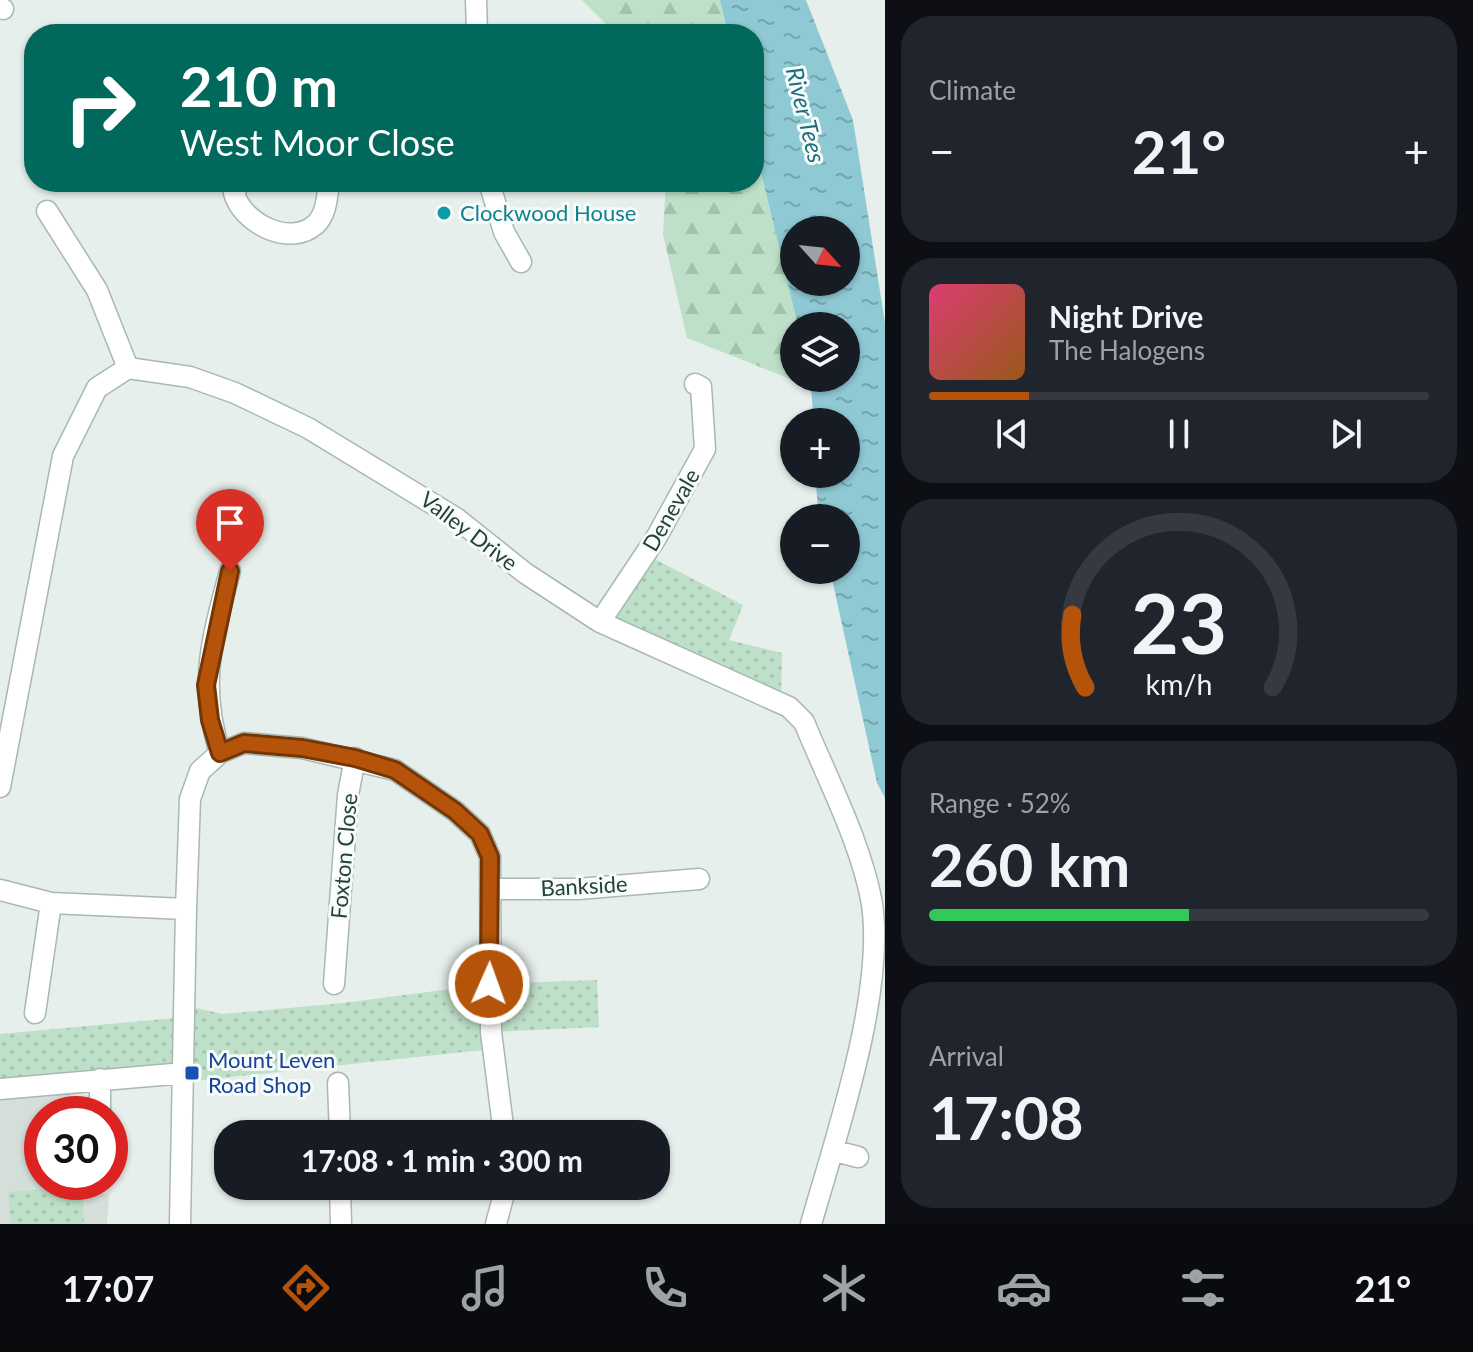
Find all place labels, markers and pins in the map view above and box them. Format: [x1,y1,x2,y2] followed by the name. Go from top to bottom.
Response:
[460,199,636,226] place label: Clockwood House
[435,204,453,222] marker: Clockwood House
[196,489,264,571] pin
[208,1046,335,1098] place label: Mount Leven Road Shop
[183,1064,201,1082] marker: Mount Leven Road Shop

